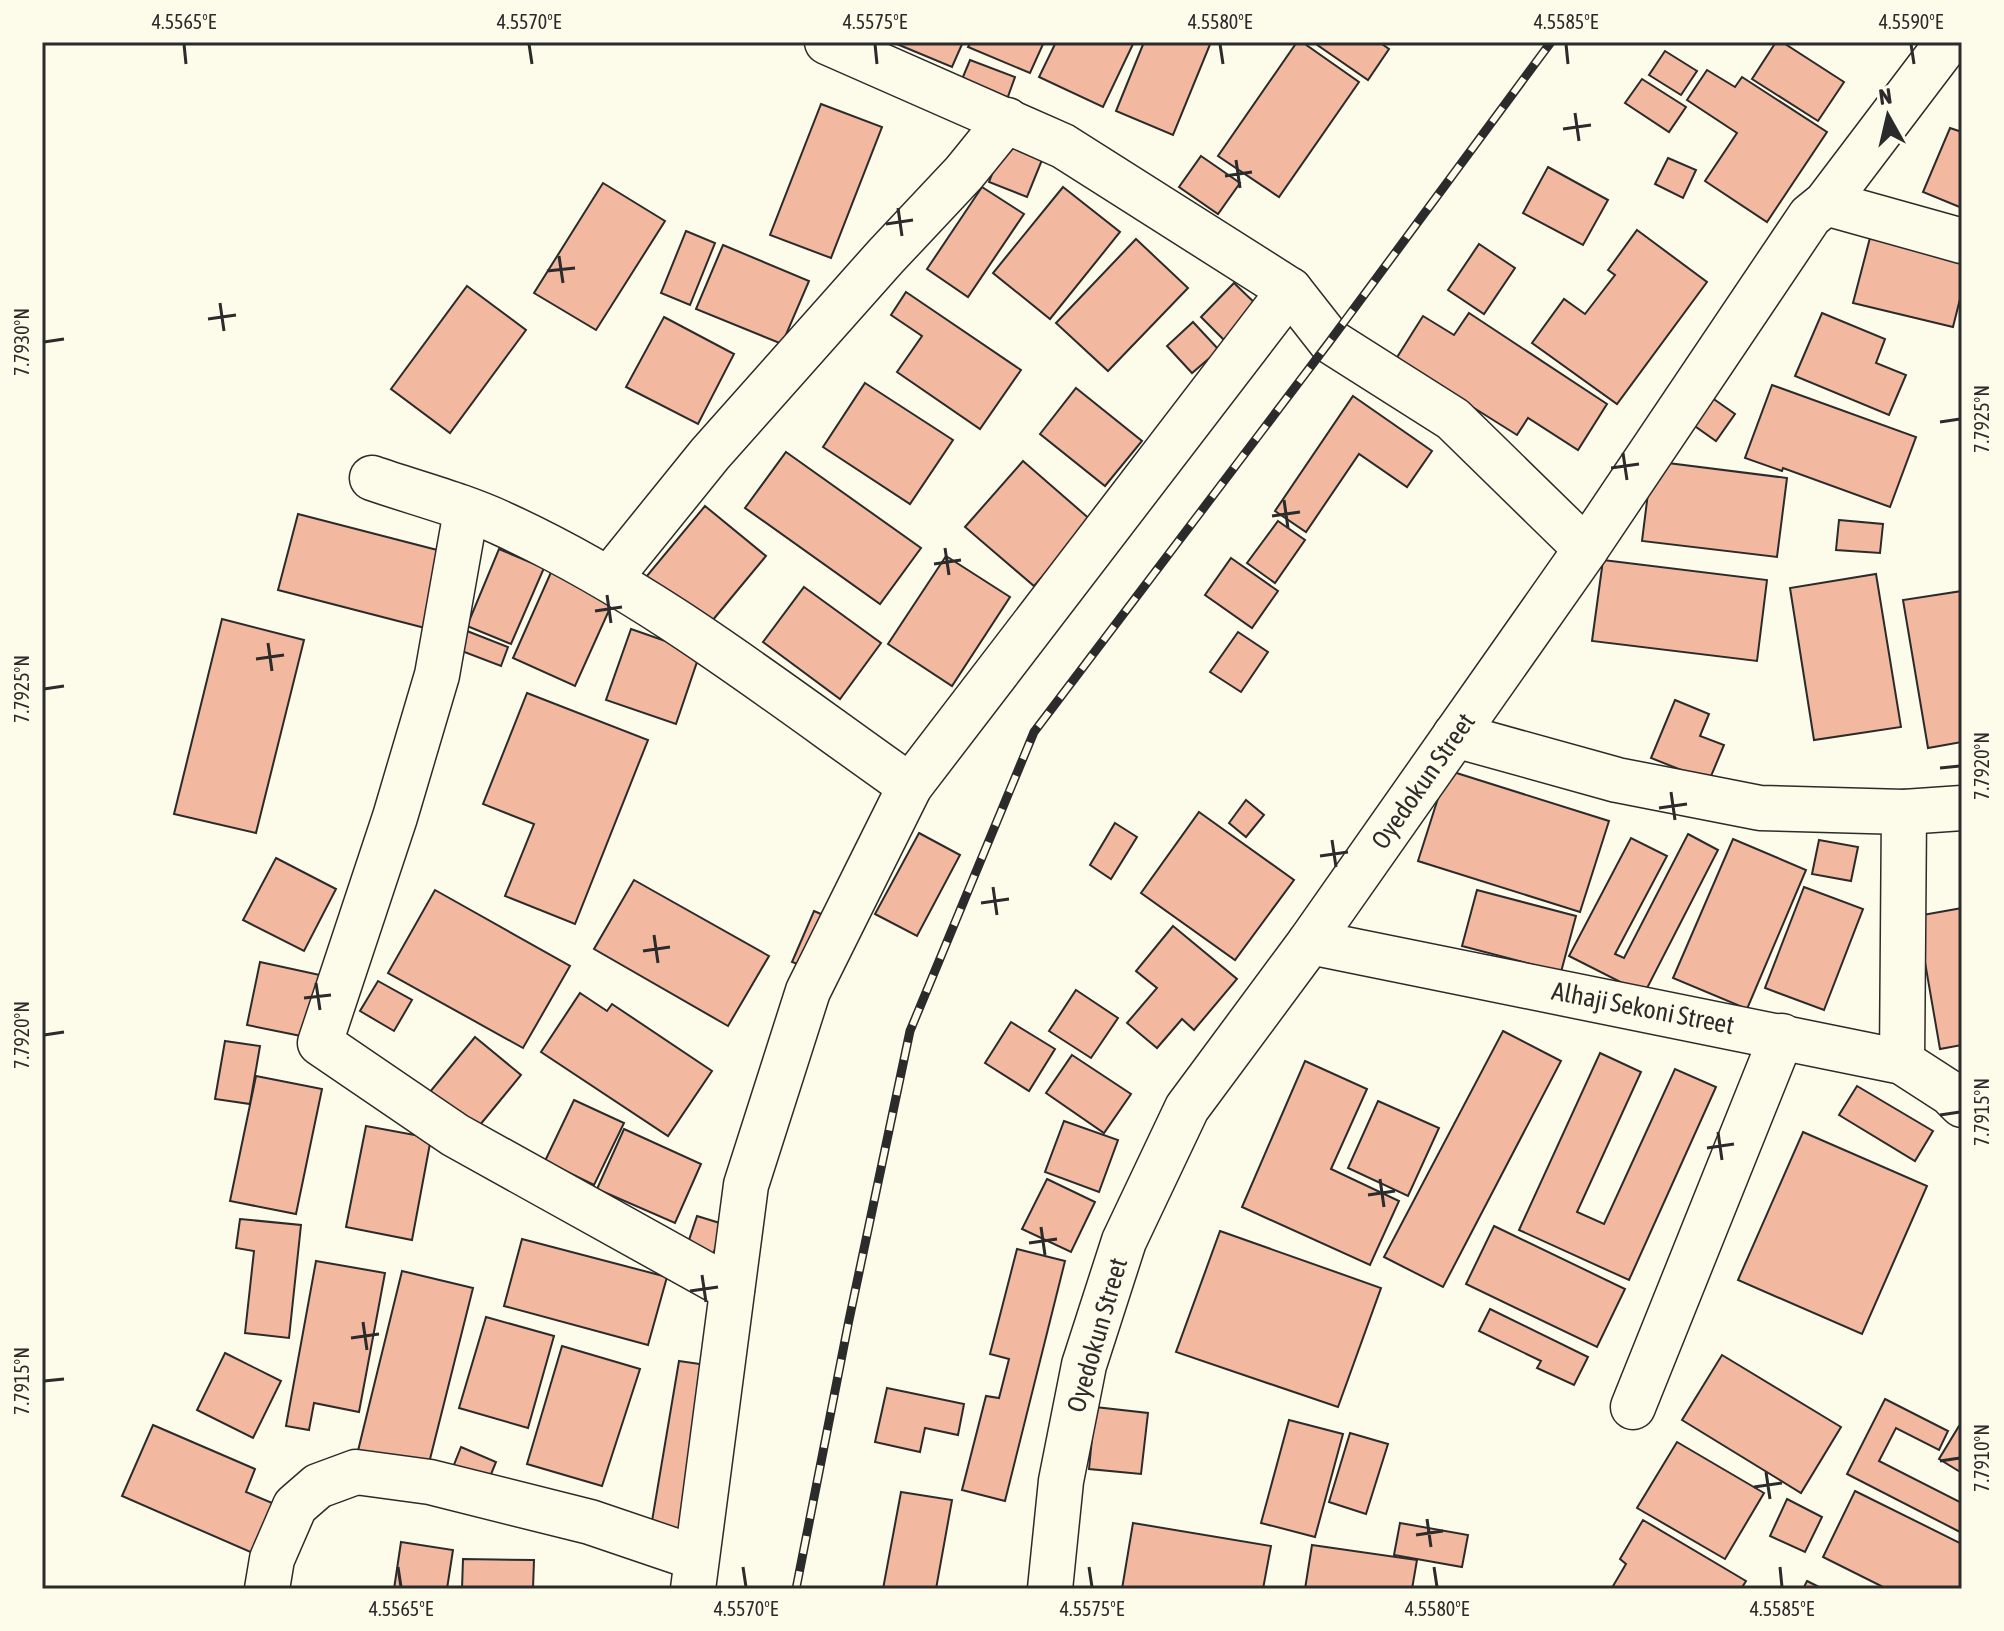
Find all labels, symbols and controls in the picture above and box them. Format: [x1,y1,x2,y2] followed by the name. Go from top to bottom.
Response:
[152,10,217,33] text: 4.5565°E
[497,10,562,33] text: 4.5570°E
[843,10,908,33] text: 4.5575°E
[1188,10,1253,33] text: 4.5580°E
[1534,10,1599,33] text: 4.5585°E
[1879,10,1944,33] text: 4.5590°E
[1848,76,1928,156] north arrow
[1877,82,1893,110] text: N
[10,308,33,376] text: 7.7930°N
[1970,385,1993,453] text: 7.7925°N
[10,655,33,723] text: 7.7925°N
[1365,707,1481,855] street label: Oyedokun Street
[1970,732,1993,800] text: 7.7920°N
[1549,976,1737,1040] street label: Alhaji Sekoni Street
[10,1001,33,1069] text: 7.7920°N
[1970,1078,1993,1146] text: 7.7915°N
[1061,1254,1133,1416] street label: Oyedokun Street
[10,1347,33,1415] text: 7.7915°N
[1970,1424,1993,1492] text: 7.7910°N
[369,1597,434,1620] text: 4.5565°E
[714,1597,779,1620] text: 4.5570°E
[1060,1597,1125,1620] text: 4.5575°E
[1405,1597,1470,1620] text: 4.5580°E
[1750,1597,1815,1620] text: 4.5585°E

